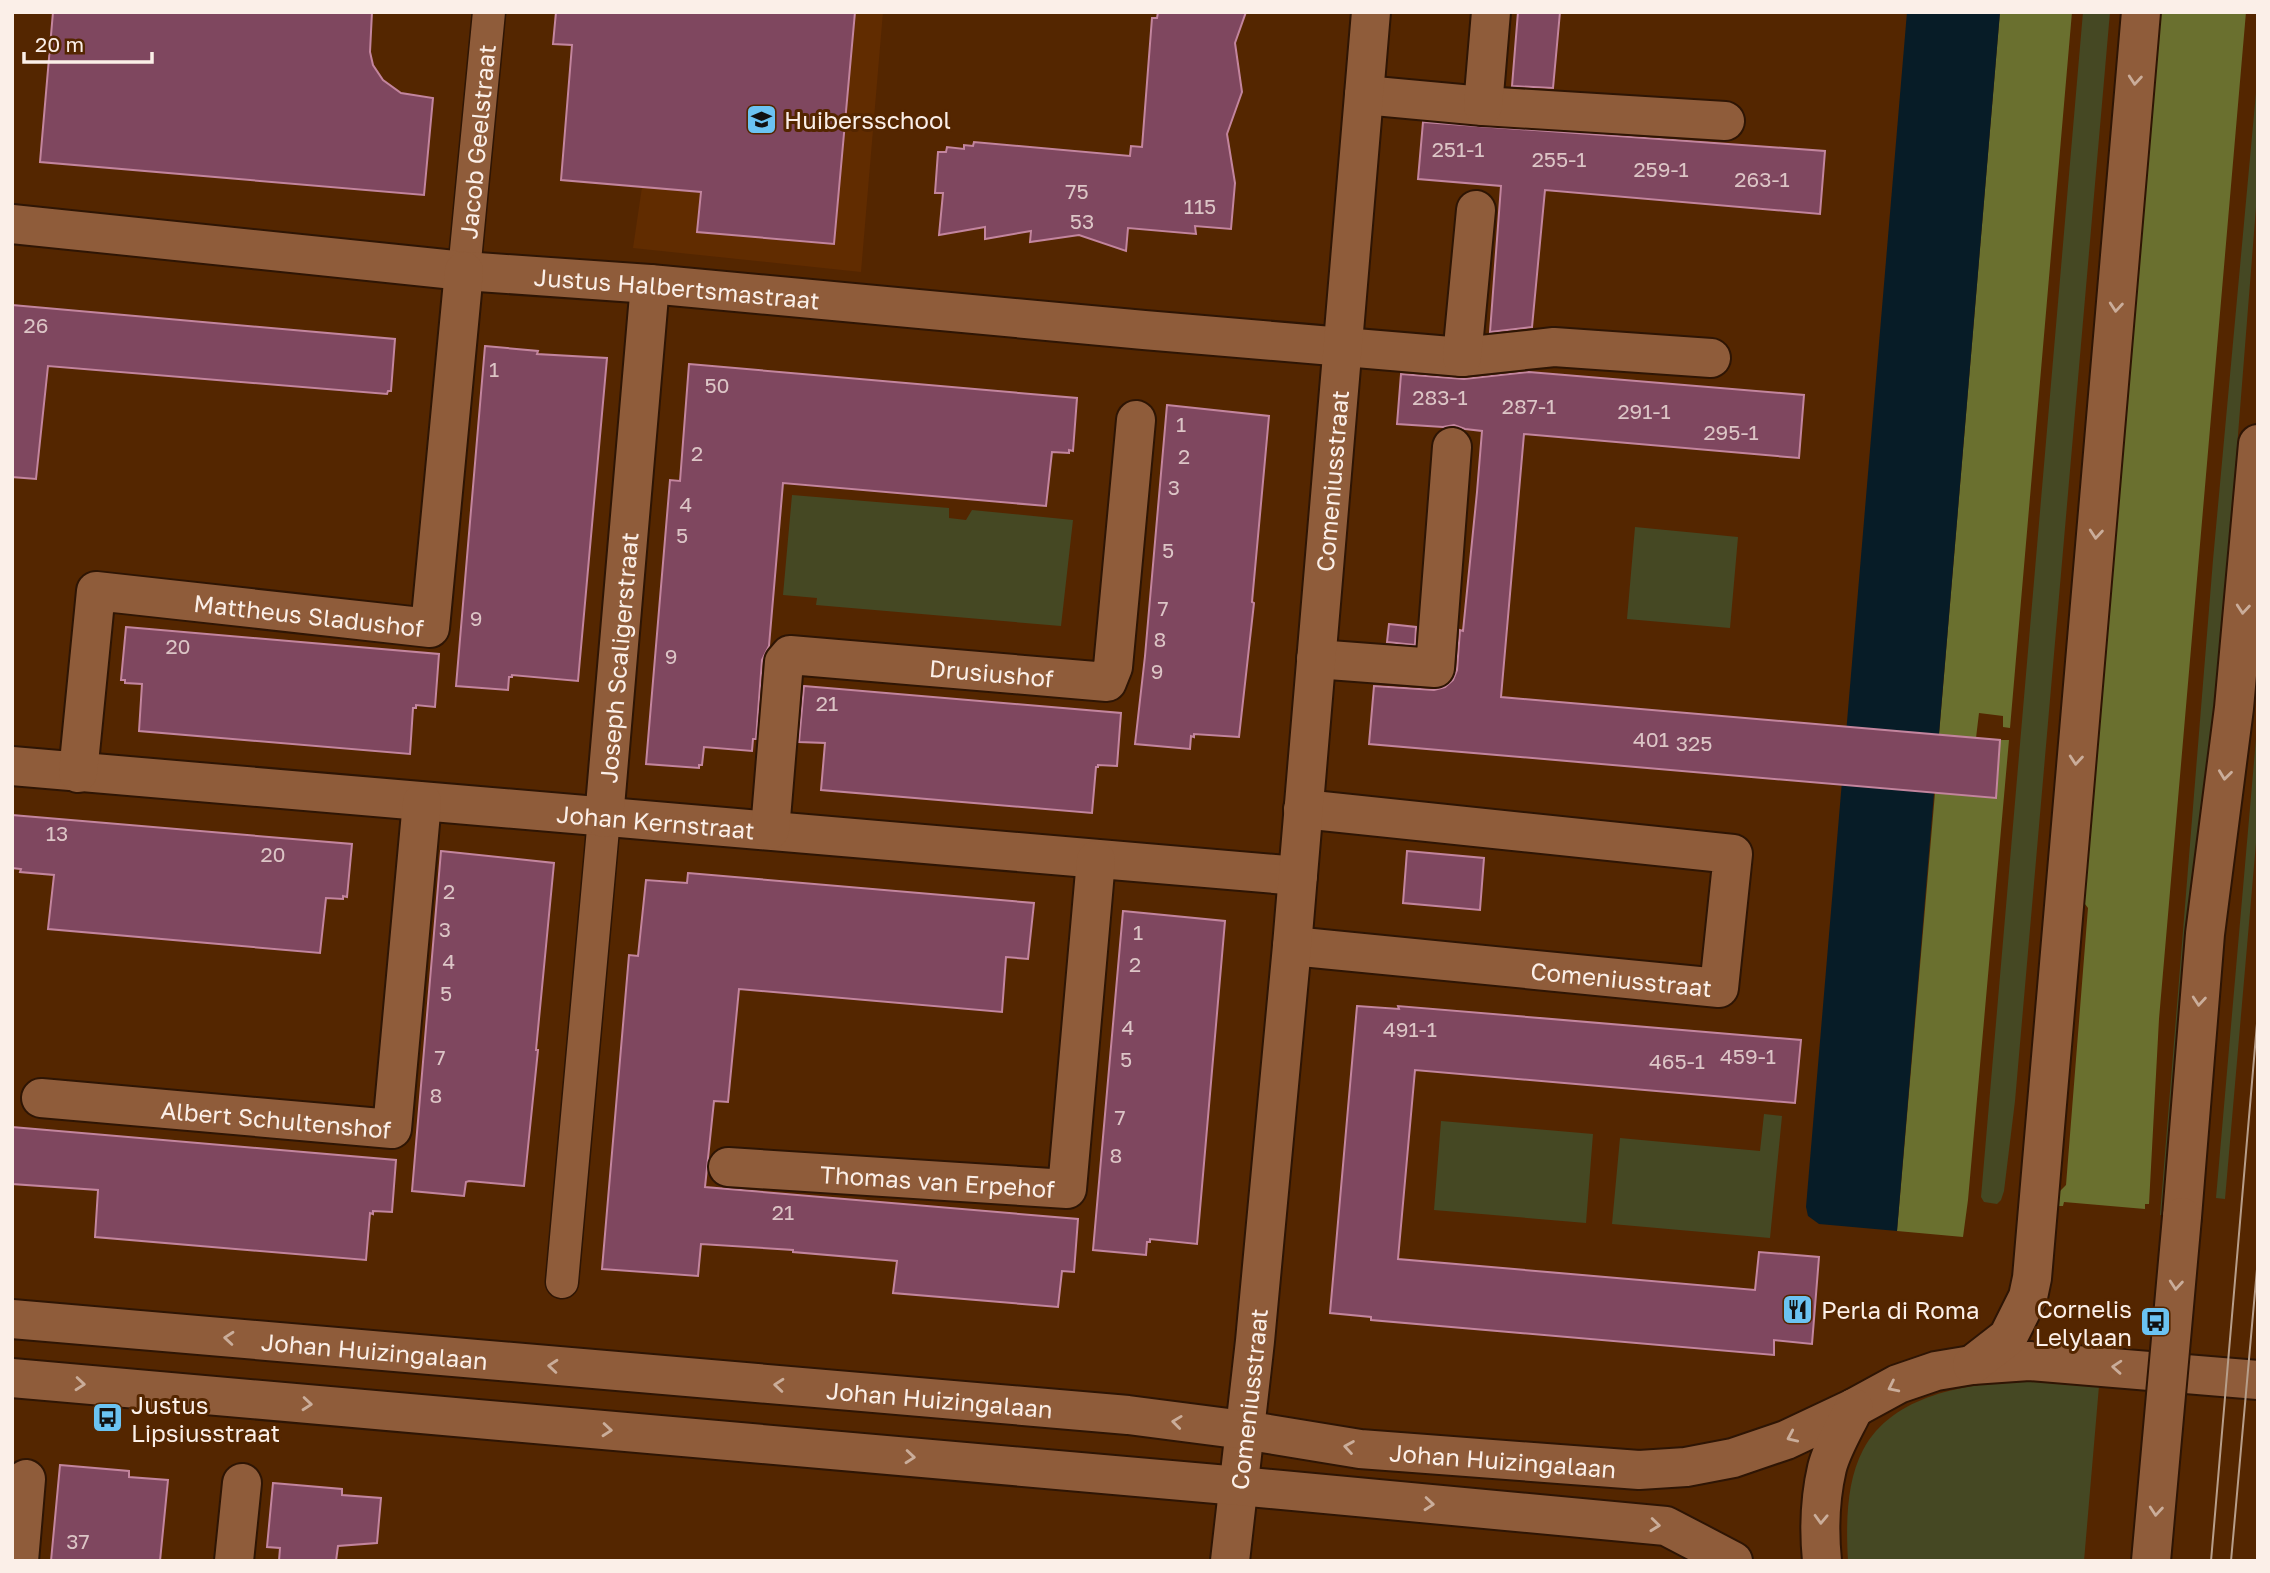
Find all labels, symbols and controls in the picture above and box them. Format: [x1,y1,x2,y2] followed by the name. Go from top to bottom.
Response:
[24,21,152,65] scale bar
[35,31,84,57] text: 20 m
[453,43,500,240] street label: Jacob Geelstraat
[2128,74,2143,86] one-way arrow
[744,102,778,136] school or university icon: Huibersschool
[784,105,951,134] place label: Huibersschool
[1432,136,1484,162] house number: 251-1
[1532,146,1586,172] house number: 255-1
[1633,156,1689,182] house number: 259-1
[1734,166,1790,192] house number: 263-1
[1065,178,1089,204] house number: 75
[1184,193,1216,219] house number: 115
[1070,208,1094,234] house number: 53
[533,261,821,314] street label: Justus Halbertsmastraat
[2109,302,2124,313] one-way arrow
[24,312,48,338] house number: 26
[489,356,499,382] house number: 1
[704,372,730,398] house number: 50
[1412,384,1468,410] house number: 283-1
[1309,389,1353,573] street label: Comeniusstraat
[1502,393,1556,419] house number: 287-1
[1617,398,1671,424] house number: 291-1
[1176,411,1186,437] house number: 1
[1703,419,1759,445] house number: 295-1
[691,440,703,466] house number: 2
[1178,443,1190,469] house number: 2
[1168,474,1180,500] house number: 3
[680,491,692,517] house number: 4
[676,522,688,548] house number: 5
[2089,528,2104,539] one-way arrow
[593,531,643,784] street label: Joseph Scaligerstraat
[1162,537,1174,563] house number: 5
[192,587,426,642] street label: Mattheus Sladushof
[1157,595,1169,621] house number: 7
[2236,604,2251,615] one-way arrow
[470,605,482,631] house number: 9
[1154,626,1166,652] house number: 8
[165,633,191,659] house number: 20
[665,643,677,669] house number: 9
[928,652,1055,692] street label: Drusiushof
[1151,658,1163,684] house number: 9
[816,690,838,716] house number: 21
[1633,726,1669,752] house number: 401
[1676,730,1712,756] house number: 325
[2069,755,2084,766] one-way arrow
[2218,770,2233,781] one-way arrow
[555,798,756,844] street label: Johan Kernstraat
[46,820,68,846] house number: 13
[260,841,286,867] house number: 20
[443,878,455,904] house number: 2
[439,916,451,942] house number: 3
[1133,919,1143,945] house number: 1
[443,948,455,974] house number: 4
[1129,951,1141,977] house number: 2
[1529,955,1714,1002] street label: Comeniusstraat
[440,980,452,1006] house number: 5
[2192,996,2207,1007] one-way arrow
[1122,1014,1134,1040] house number: 4
[1383,1016,1437,1042] house number: 491-1
[1720,1043,1776,1069] house number: 459-1
[434,1044,446,1070] house number: 7
[1120,1046,1132,1072] house number: 5
[1649,1048,1705,1074] house number: 465-1
[430,1082,442,1108] house number: 8
[160,1094,393,1143] street label: Albert Schultenshof
[1114,1104,1126,1130] house number: 7
[1110,1142,1122,1168] house number: 8
[819,1159,1056,1203] street label: Thomas van Erpehof
[772,1199,794,1225] house number: 21
[2169,1280,2184,1291] one-way arrow
[1781,1292,1815,1326] restaurant icon: Perla di Roma
[2034,1294,2132,1351] place label: Cornelis Lelylaan
[1821,1295,1979,1324] place label: Perla di Roma
[2138,1305,2172,1339] bus stop icon: Cornelis Lelylaan
[1224,1307,1272,1491] street label: Comeniusstraat
[260,1326,489,1374] street label: Johan Huizingalaan
[223,1330,234,1345] one-way arrow
[547,1359,558,1374] one-way arrow
[2111,1360,2122,1375] one-way arrow
[825,1375,1054,1423] street label: Johan Huizingalaan
[75,1376,86,1391] one-way arrow
[774,1378,785,1393] one-way arrow
[1888,1379,1900,1393] one-way arrow
[131,1390,280,1447] place label: Justus Lipsiusstraat
[302,1396,313,1411] one-way arrow
[91,1401,125,1435] bus stop icon: Justus Lipsiusstraat
[1171,1414,1183,1429] one-way arrow
[602,1422,613,1437] one-way arrow
[1787,1429,1799,1443] one-way arrow
[1388,1437,1617,1483] street label: Johan Huizingalaan
[1344,1440,1355,1455] one-way arrow
[905,1449,916,1464] one-way arrow
[1423,1496,1434,1511] one-way arrow
[2149,1506,2164,1517] one-way arrow
[1813,1514,1828,1525] one-way arrow
[1649,1518,1661,1533] one-way arrow
[66,1528,90,1554] house number: 37

